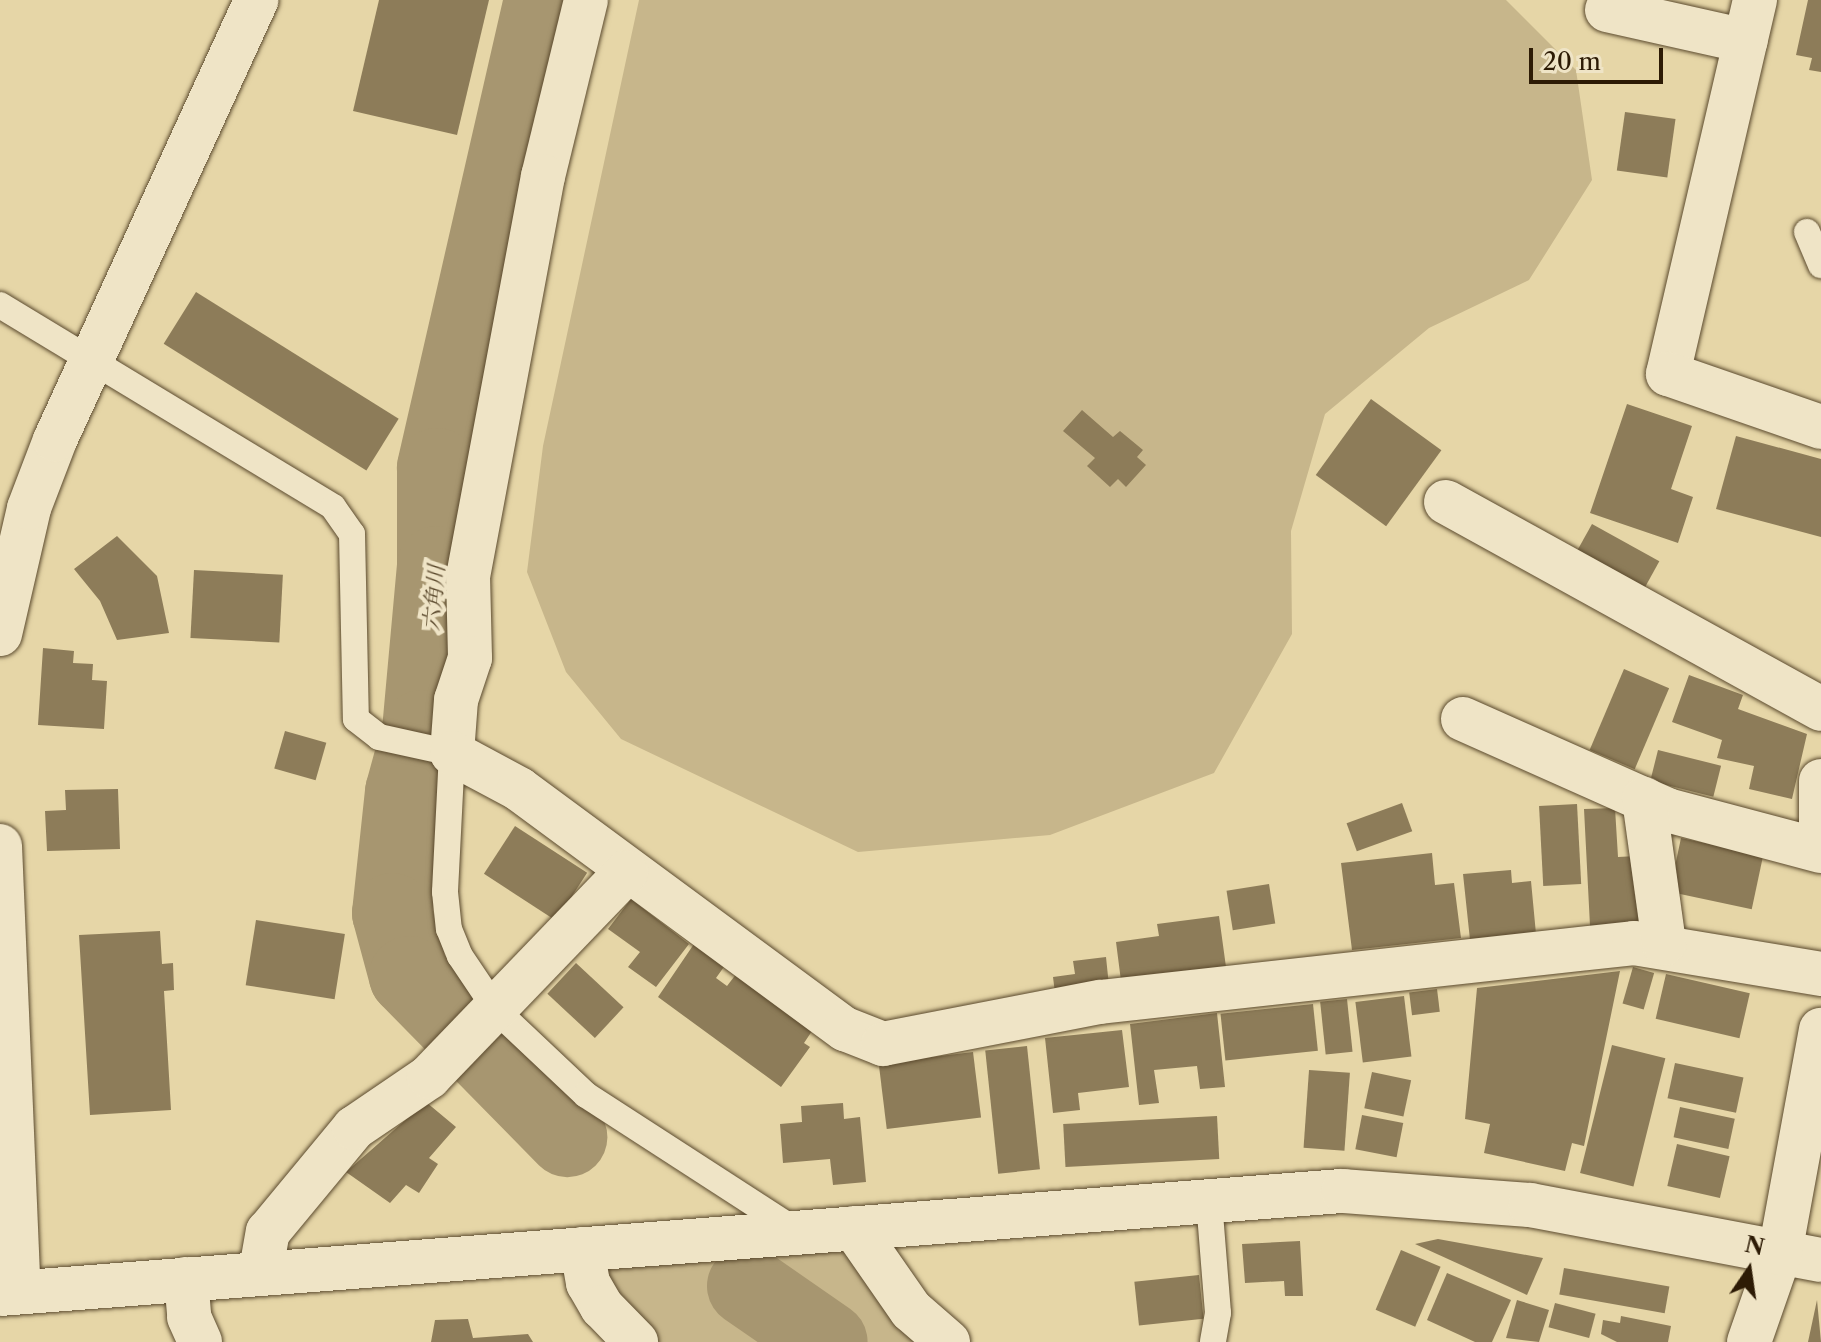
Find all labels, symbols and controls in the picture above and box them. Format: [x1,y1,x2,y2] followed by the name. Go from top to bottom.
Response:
[1533,32,1667,82] scale bar
[1543,47,1601,76] text: 20 m
[418,564,450,632] water label: 六角川
[1709,1230,1789,1310] north arrow
[1742,1231,1767,1261] text: N

